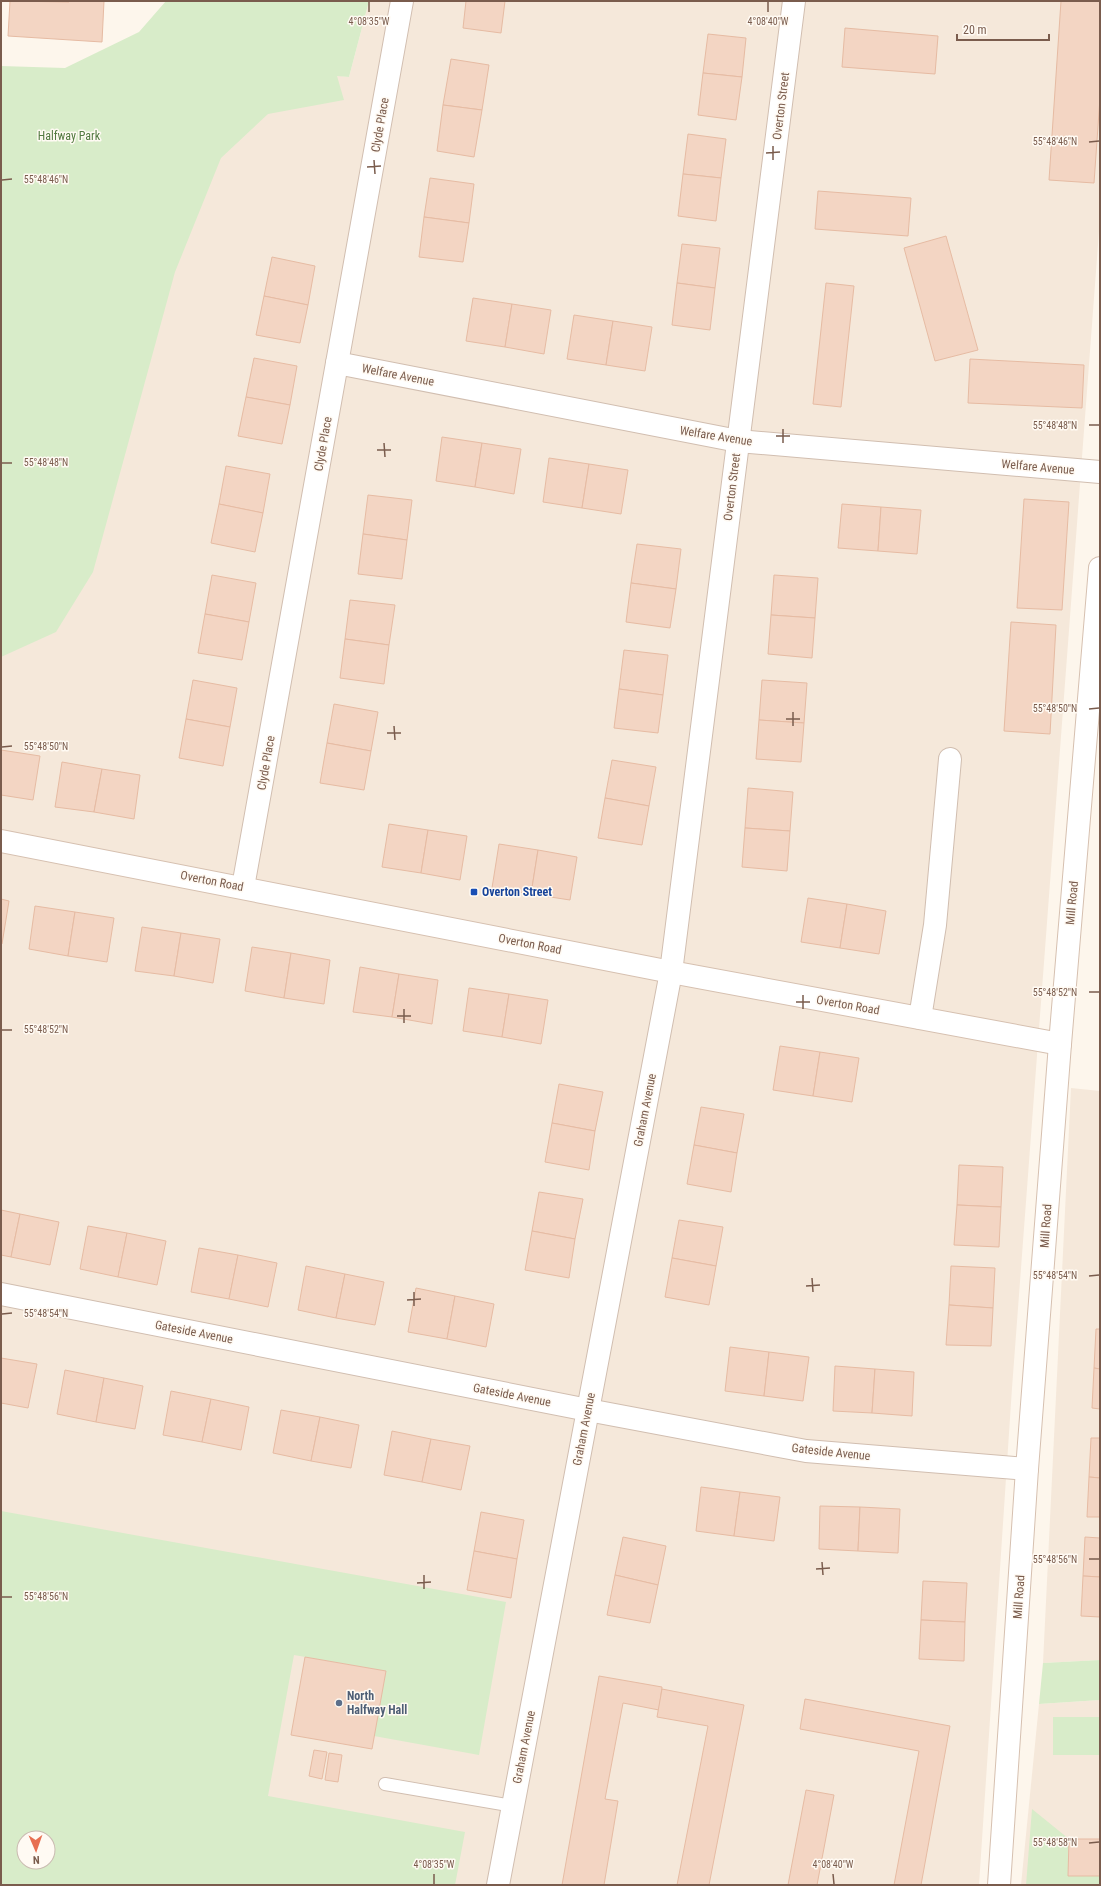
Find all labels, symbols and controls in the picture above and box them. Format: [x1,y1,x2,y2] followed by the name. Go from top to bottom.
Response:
[349,16,390,27] text: 4°08'35"W
[748,16,789,27] text: 4°08'40"W
[957,16,1049,42] scale bar
[963,23,987,37] text: 20 m
[770,71,792,141] street label: Overton Street
[368,96,392,153] street label: Clyde Place
[38,129,101,143] park label: Halfway Park
[1033,136,1077,147] text: 55°48'46"N
[24,174,68,185] text: 55°48'46"N
[361,361,436,389] street label: Welfare Avenue
[311,415,335,472] street label: Clyde Place
[1033,420,1077,431] text: 55°48'48"N
[679,423,754,449] street label: Welfare Avenue
[721,452,743,522] street label: Overton Street
[24,457,68,468] text: 55°48'48"N
[1001,457,1076,477] street label: Welfare Avenue
[1033,703,1077,714] text: 55°48'50"N
[254,734,278,791] street label: Clyde Place
[24,741,68,752] text: 55°48'50"N
[179,868,245,894] street label: Overton Road
[1063,880,1081,926] street label: Mill Road
[482,885,552,899] place label: Overton Street
[469,887,479,897] marker: Overton Street
[497,931,563,957] street label: Overton Road
[1033,987,1077,998] text: 55°48'52"N
[815,993,881,1017] street label: Overton Road
[24,1024,68,1035] text: 55°48'52"N
[631,1072,659,1148] street label: Graham Avenue
[1037,1203,1055,1249] street label: Mill Road
[1033,1270,1077,1281] text: 55°48'54"N
[24,1308,68,1319] text: 55°48'54"N
[154,1318,235,1346] street label: Gateside Avenue
[472,1381,553,1409] street label: Gateside Avenue
[570,1391,598,1467] street label: Graham Avenue
[791,1441,871,1463] street label: Gateside Avenue
[1033,1554,1077,1565] text: 55°48'56"N
[1010,1574,1028,1620] street label: Mill Road
[24,1591,68,1602] text: 55°48'56"N
[347,1689,407,1717] place label: North Halfway Hall
[334,1698,344,1708] marker: North Halfway Hall
[510,1709,538,1785] street label: Graham Avenue
[16,1830,56,1870] north arrow
[1033,1837,1077,1848] text: 55°48'58"N
[32,1853,40,1866] text: N
[414,1859,455,1870] text: 4°08'35"W
[813,1859,854,1870] text: 4°08'40"W

